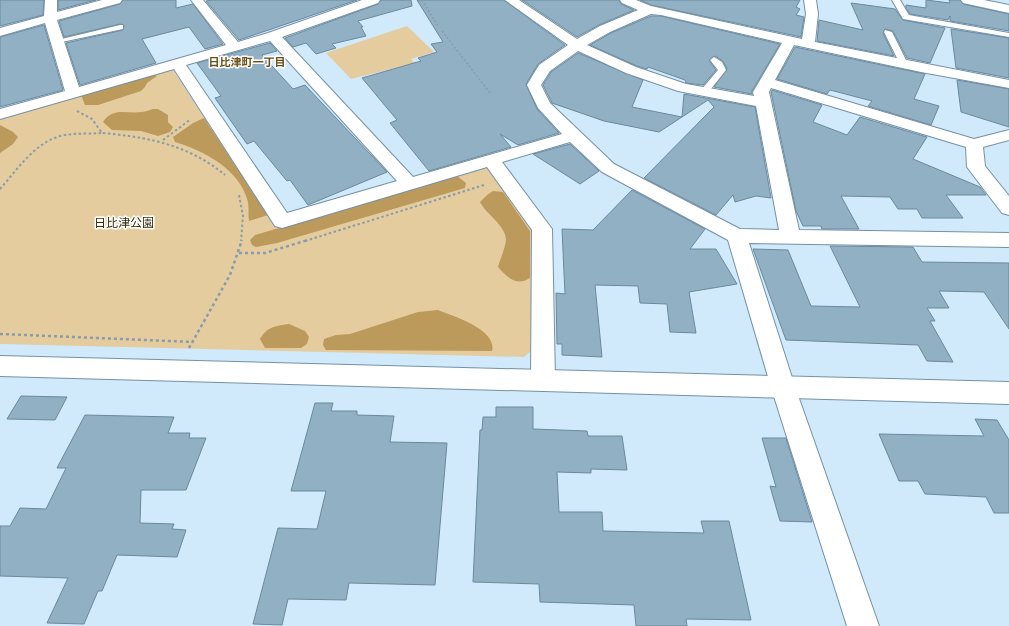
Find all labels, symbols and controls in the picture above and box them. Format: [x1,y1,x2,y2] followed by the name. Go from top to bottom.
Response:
[209,56,286,69] district label: 日比津町一丁目
[94,216,154,231] park label: 日比津公園

